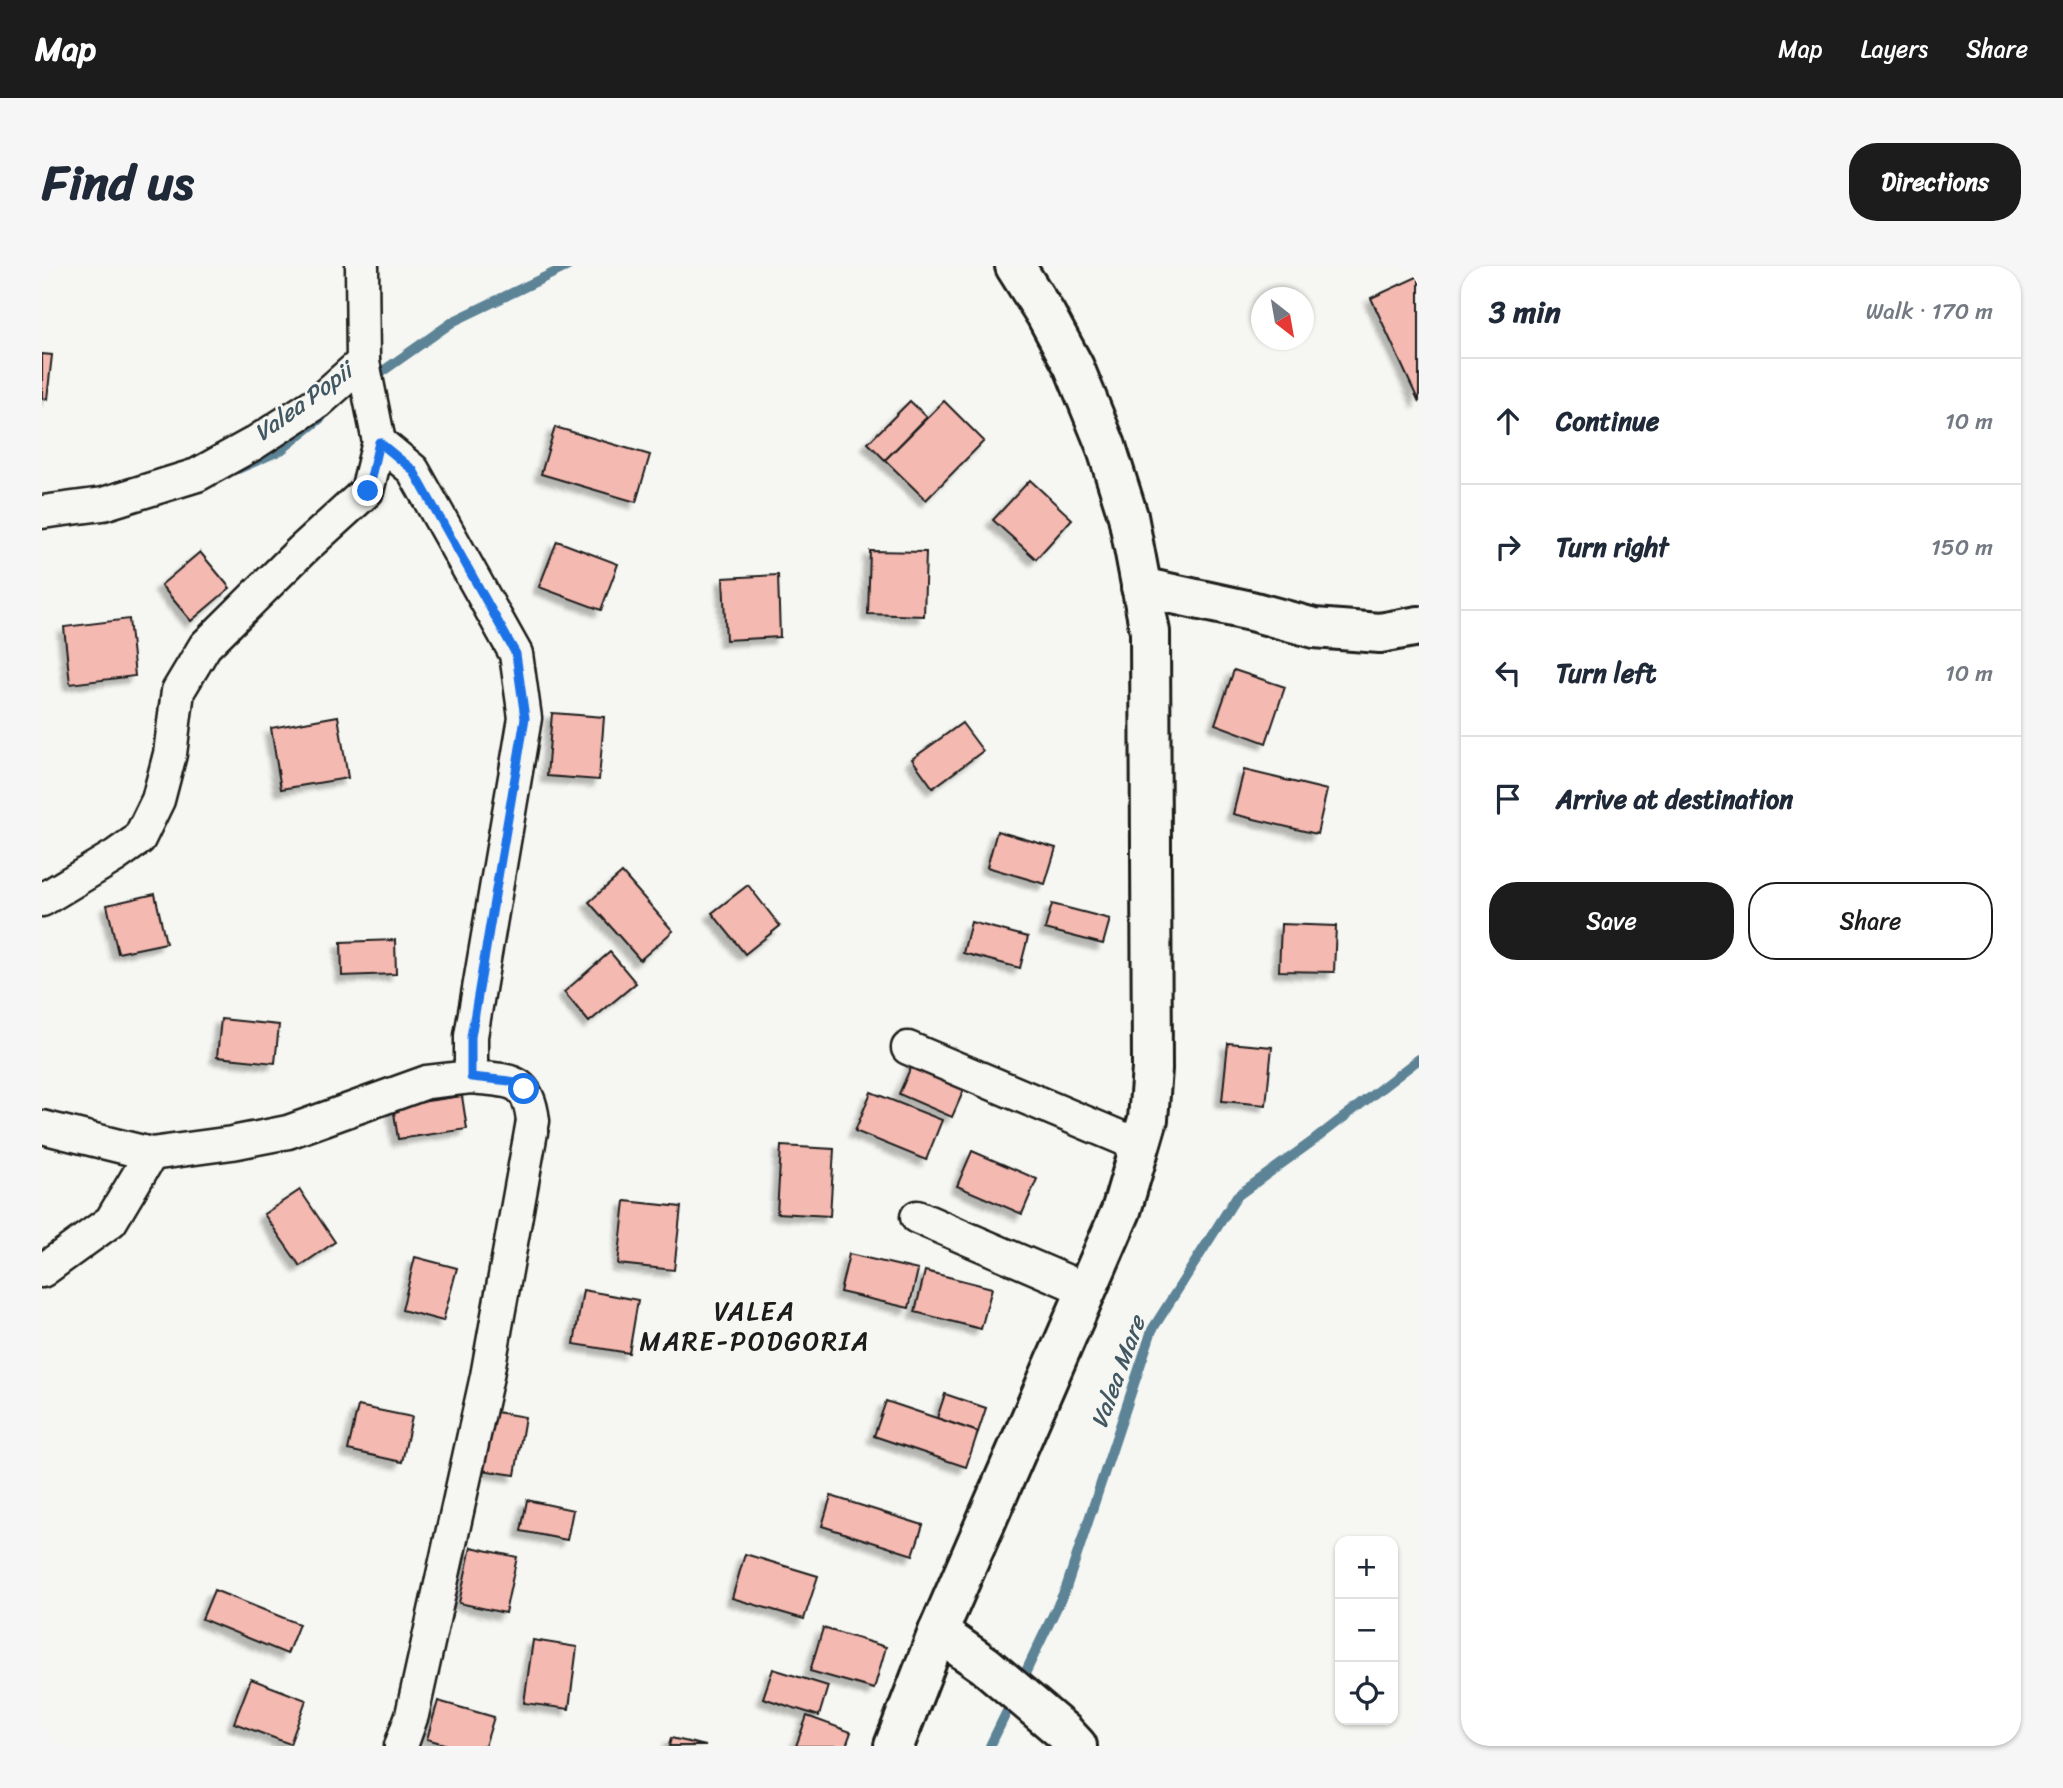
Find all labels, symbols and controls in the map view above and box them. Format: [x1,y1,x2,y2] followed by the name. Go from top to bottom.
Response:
[35,20,96,78] text: Map
[1778,28,1823,70] text: Map
[1861,28,1928,70] text: Layers
[1966,28,2028,70] text: Share
[42,139,194,226] text: Find us
[1849,143,2021,221] button: Directions
[1489,285,1561,339] text: 3 min
[1251,287,1314,350] north arrow
[1866,291,1993,332] text: Walk · 170 m
[244,349,365,453] water label: Valea Popii
[1556,398,1659,444] text: Continue
[1945,401,1993,442] text: 10 m
[1489,402,1527,440] icon: ahead
[352,475,383,506] route end
[1556,524,1669,570] text: Turn right
[1931,527,1993,568] text: 150 m
[1489,528,1527,566] icon: right
[1556,650,1656,696] text: Turn left
[1945,653,1993,694] text: 10 m
[1489,654,1527,692] icon: left
[1556,776,1793,822] text: Arrive at destination
[1489,780,1527,818] icon: arrive
[1489,882,1734,960] button: Save
[1748,882,1993,960] button: Share
[508,1073,539,1104] route start
[640,1288,870,1364] district label: VALEA MARE-PODGORIA
[1078,1307,1159,1434] water label: Valea Mare
[1335,1536,1398,1725] map controls
[1335,1536,1398,1599] button: +
[1335,1599,1398,1662] button: −
[1335,1662,1398,1725] button: locate

